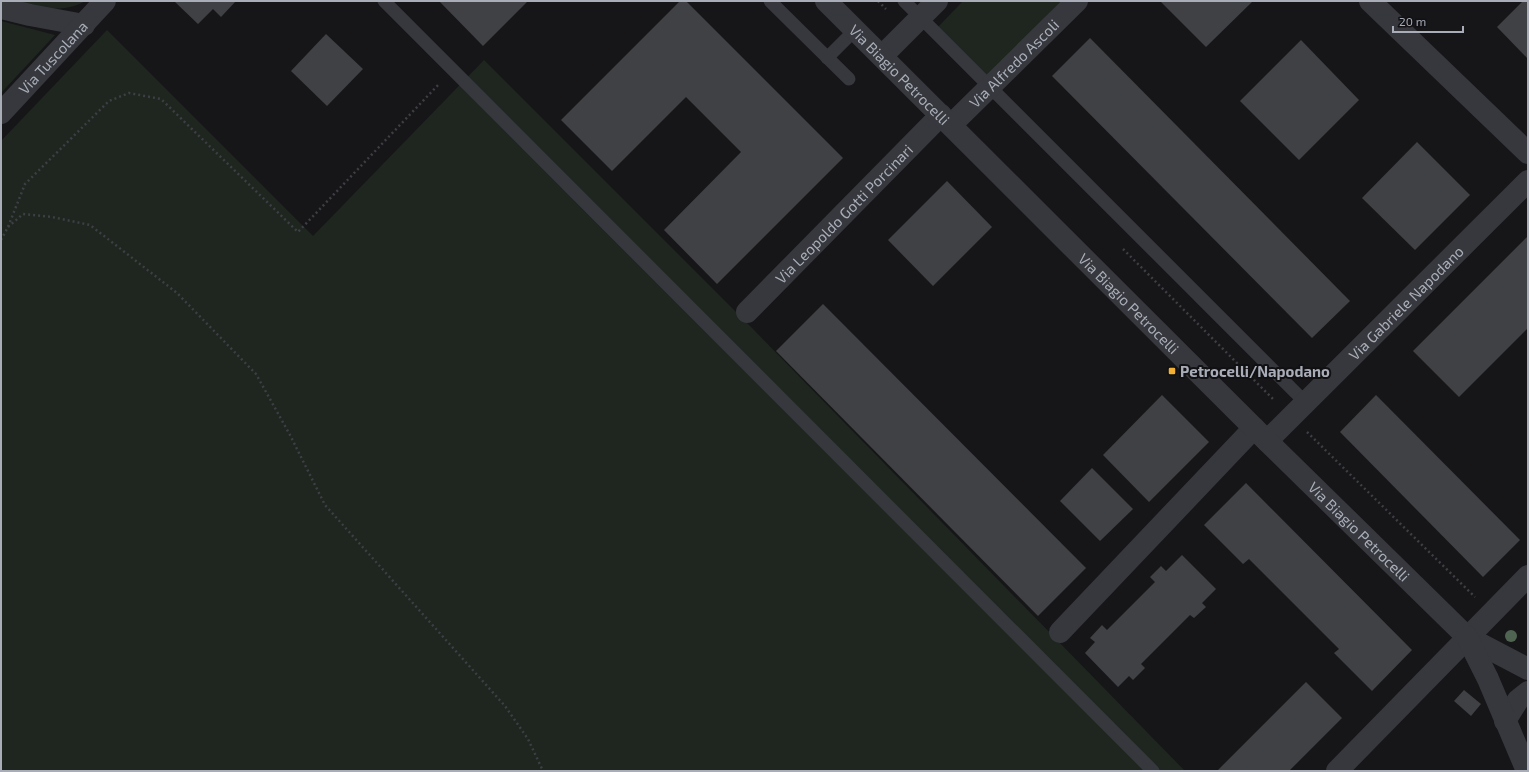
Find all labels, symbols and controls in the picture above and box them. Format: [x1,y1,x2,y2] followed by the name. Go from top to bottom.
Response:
[1393,8,1463,34] scale bar
[1399,14,1426,28] text: 20 m
[965,15,1062,111] street label: Via Alfredo Ascoli
[14,17,91,98] street label: Via Tuscolana
[846,21,954,128] street label: Via Biagio Petrocelli
[771,140,916,287] street label: Via Leopoldo Gotti Porcinari
[1345,242,1467,364] street label: Via Gabriele Napodano
[1075,249,1183,357] street label: Via Biagio Petrocelli
[1180,362,1330,380] place label: Petrocelli/Napodano
[1167,366,1177,376] marker: Petrocelli/Napodano
[1305,478,1414,585] street label: Via Biagio Petrocelli

